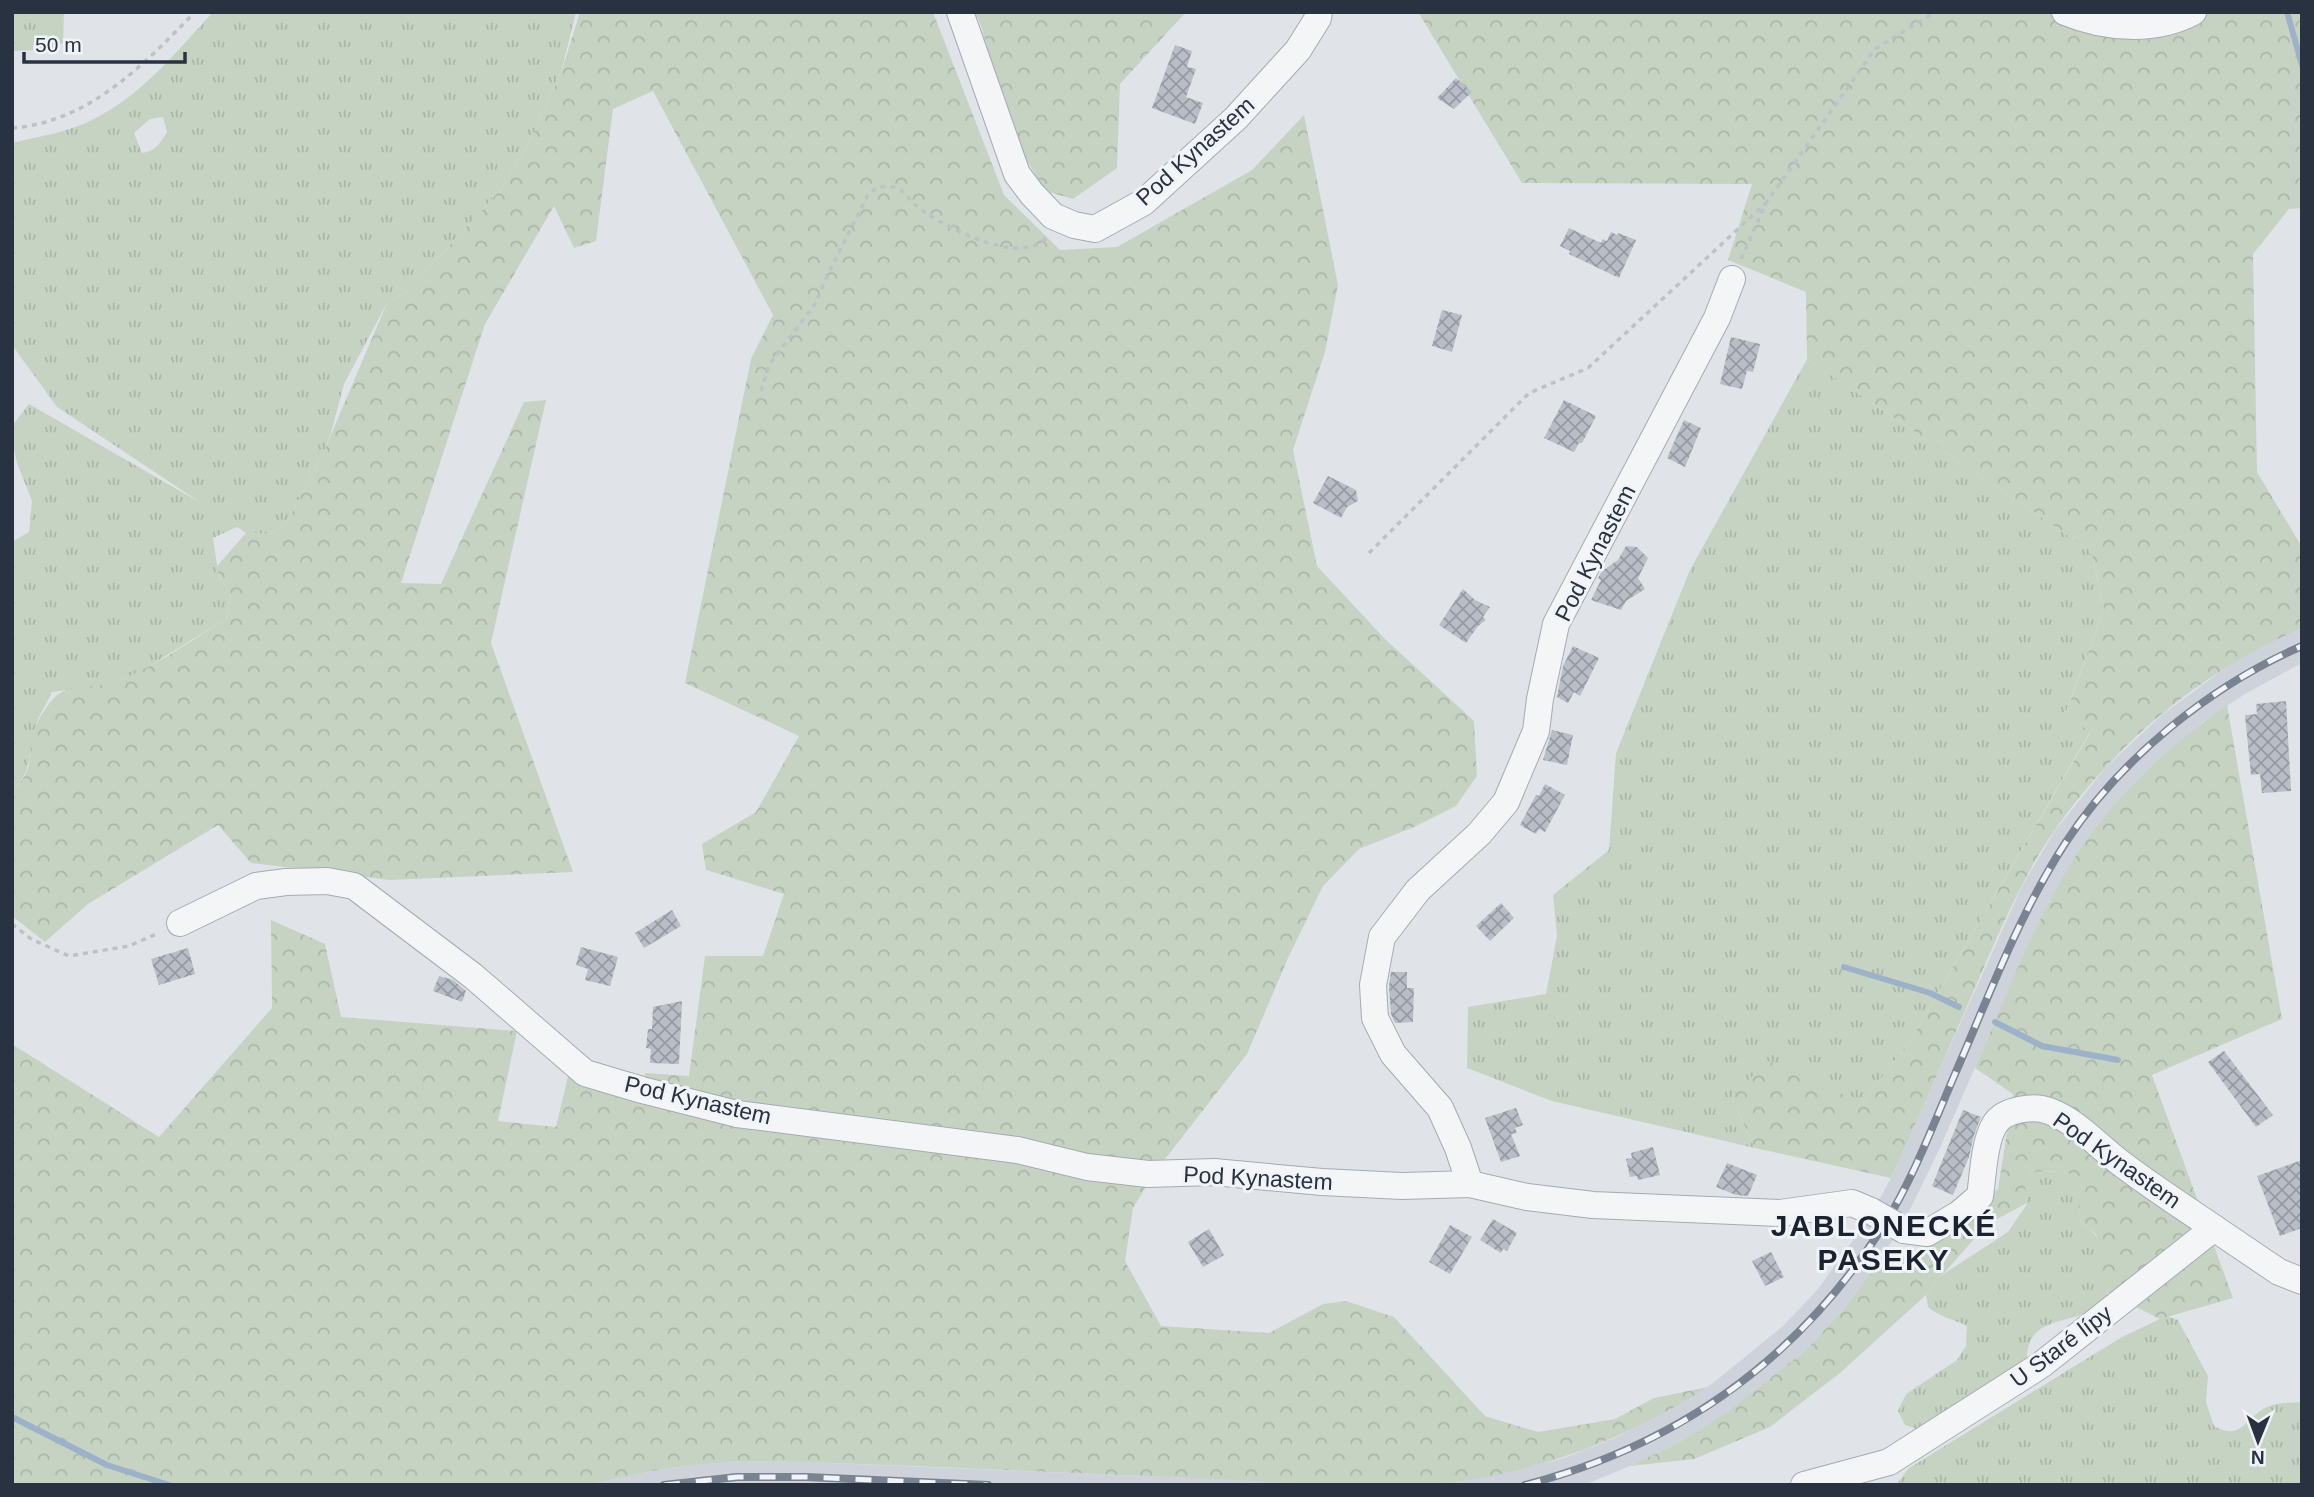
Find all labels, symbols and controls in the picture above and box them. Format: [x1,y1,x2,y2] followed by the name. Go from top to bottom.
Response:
[24,21,186,65] scale bar
[35,33,82,56] text: 50 m
[1131,91,1259,211] street label: Pod Kynastem
[1549,480,1641,626] street label: Pod Kynastem
[622,1071,774,1129] street label: Pod Kynastem
[2048,1106,2186,1214] street label: Pod Kynastem
[1183,1161,1333,1195] street label: Pod Kynastem
[1771,1209,1997,1276] district label: JABLONECKÉ PASEKY
[2005,1299,2117,1393] street label: U Staré lípy
[2223,1406,2293,1476] north arrow
[2251,1447,2265,1468] text: N

